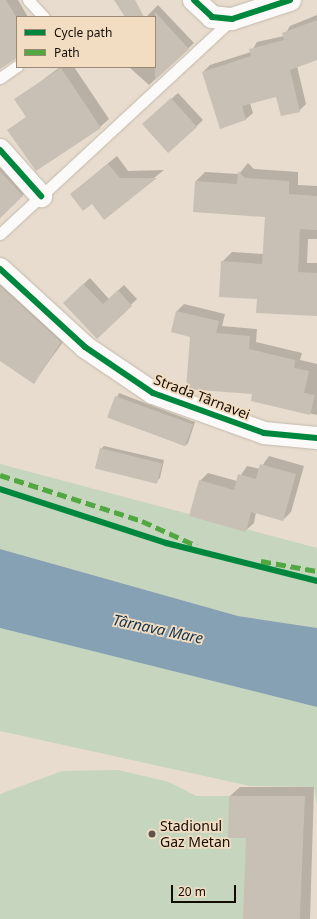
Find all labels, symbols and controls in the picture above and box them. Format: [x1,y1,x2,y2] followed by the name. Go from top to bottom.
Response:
[16,16,156,68] legend
[54,24,112,41] text: Cycle path
[54,44,80,61] text: Path
[152,371,252,423] street label: Strada Târnavei
[111,611,205,647] water label: Târnava Mare
[160,818,230,850] place label: Stadionul Gaz Metan
[147,829,157,839] marker: Stadionul Gaz Metan
[173,877,238,903] scale bar
[178,883,206,900] text: 20 m

